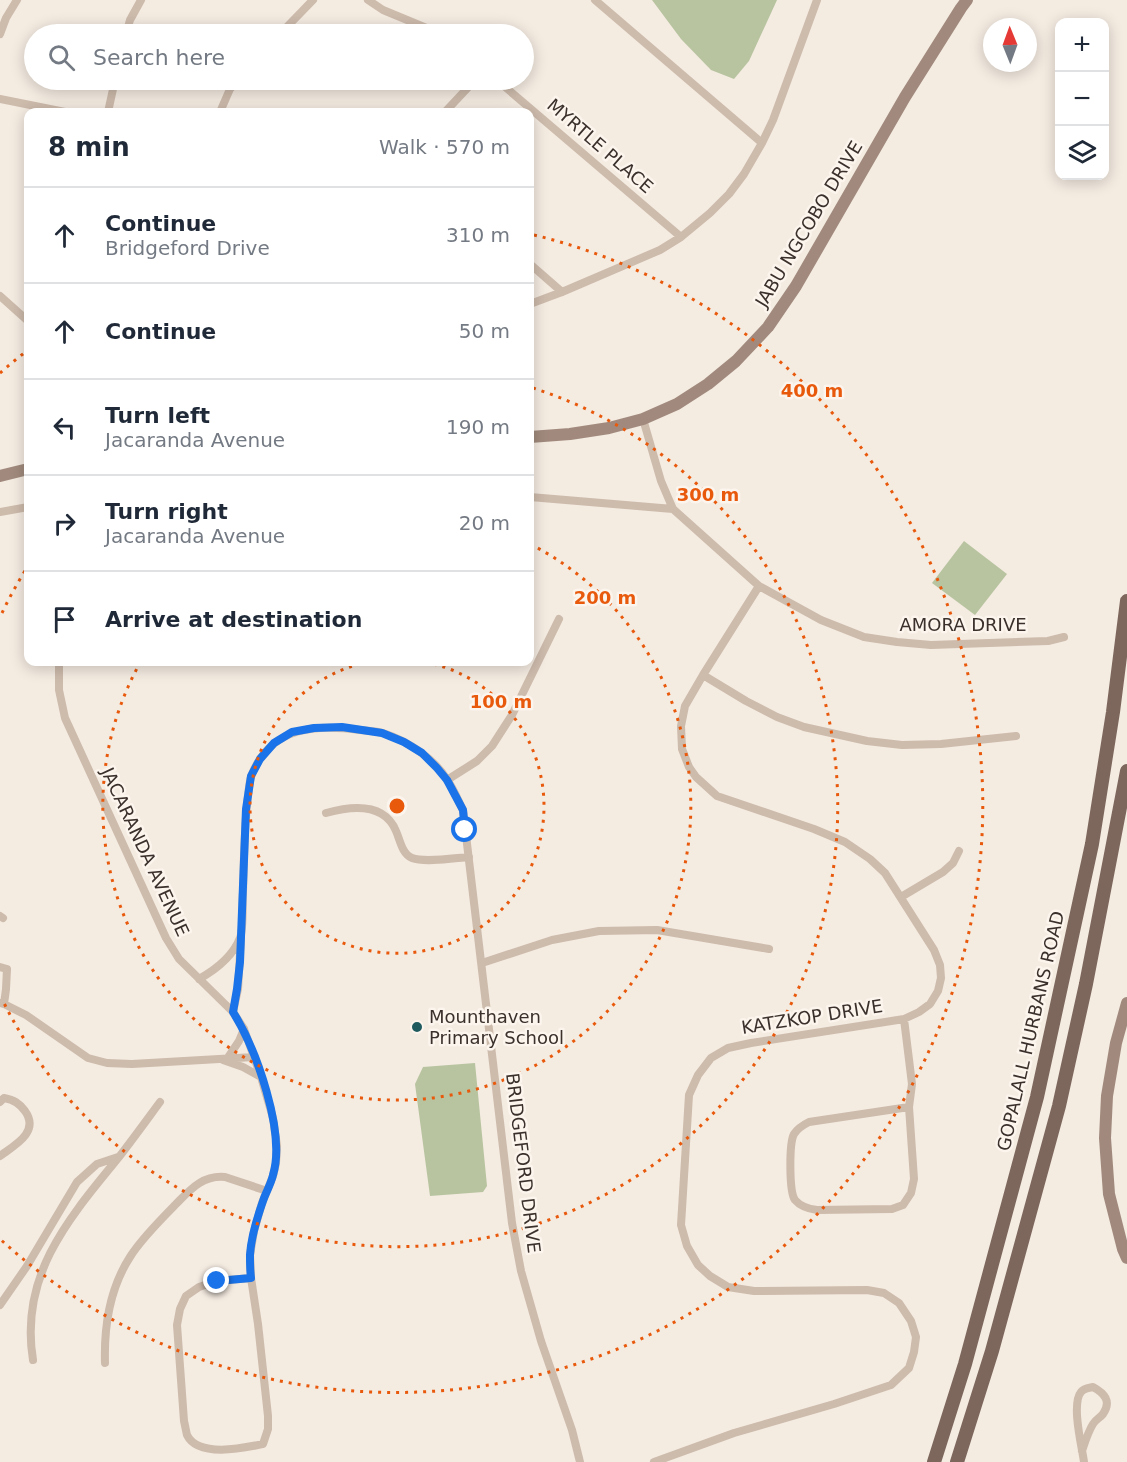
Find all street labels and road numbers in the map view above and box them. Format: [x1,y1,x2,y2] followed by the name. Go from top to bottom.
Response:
[543,94,657,197] street label: MYRTLE PLACE
[750,137,866,311] street label: JABU NGCOBO DRIVE
[899,614,1027,635] street label: AMORA DRIVE
[97,763,194,940] street label: JACARANDA AVENUE
[993,909,1068,1153] street label: GOPALALL HURBANS ROAD
[740,995,884,1038] street label: KATZKOP DRIVE
[502,1072,545,1254] street label: BRIDGEFORD DRIVE

